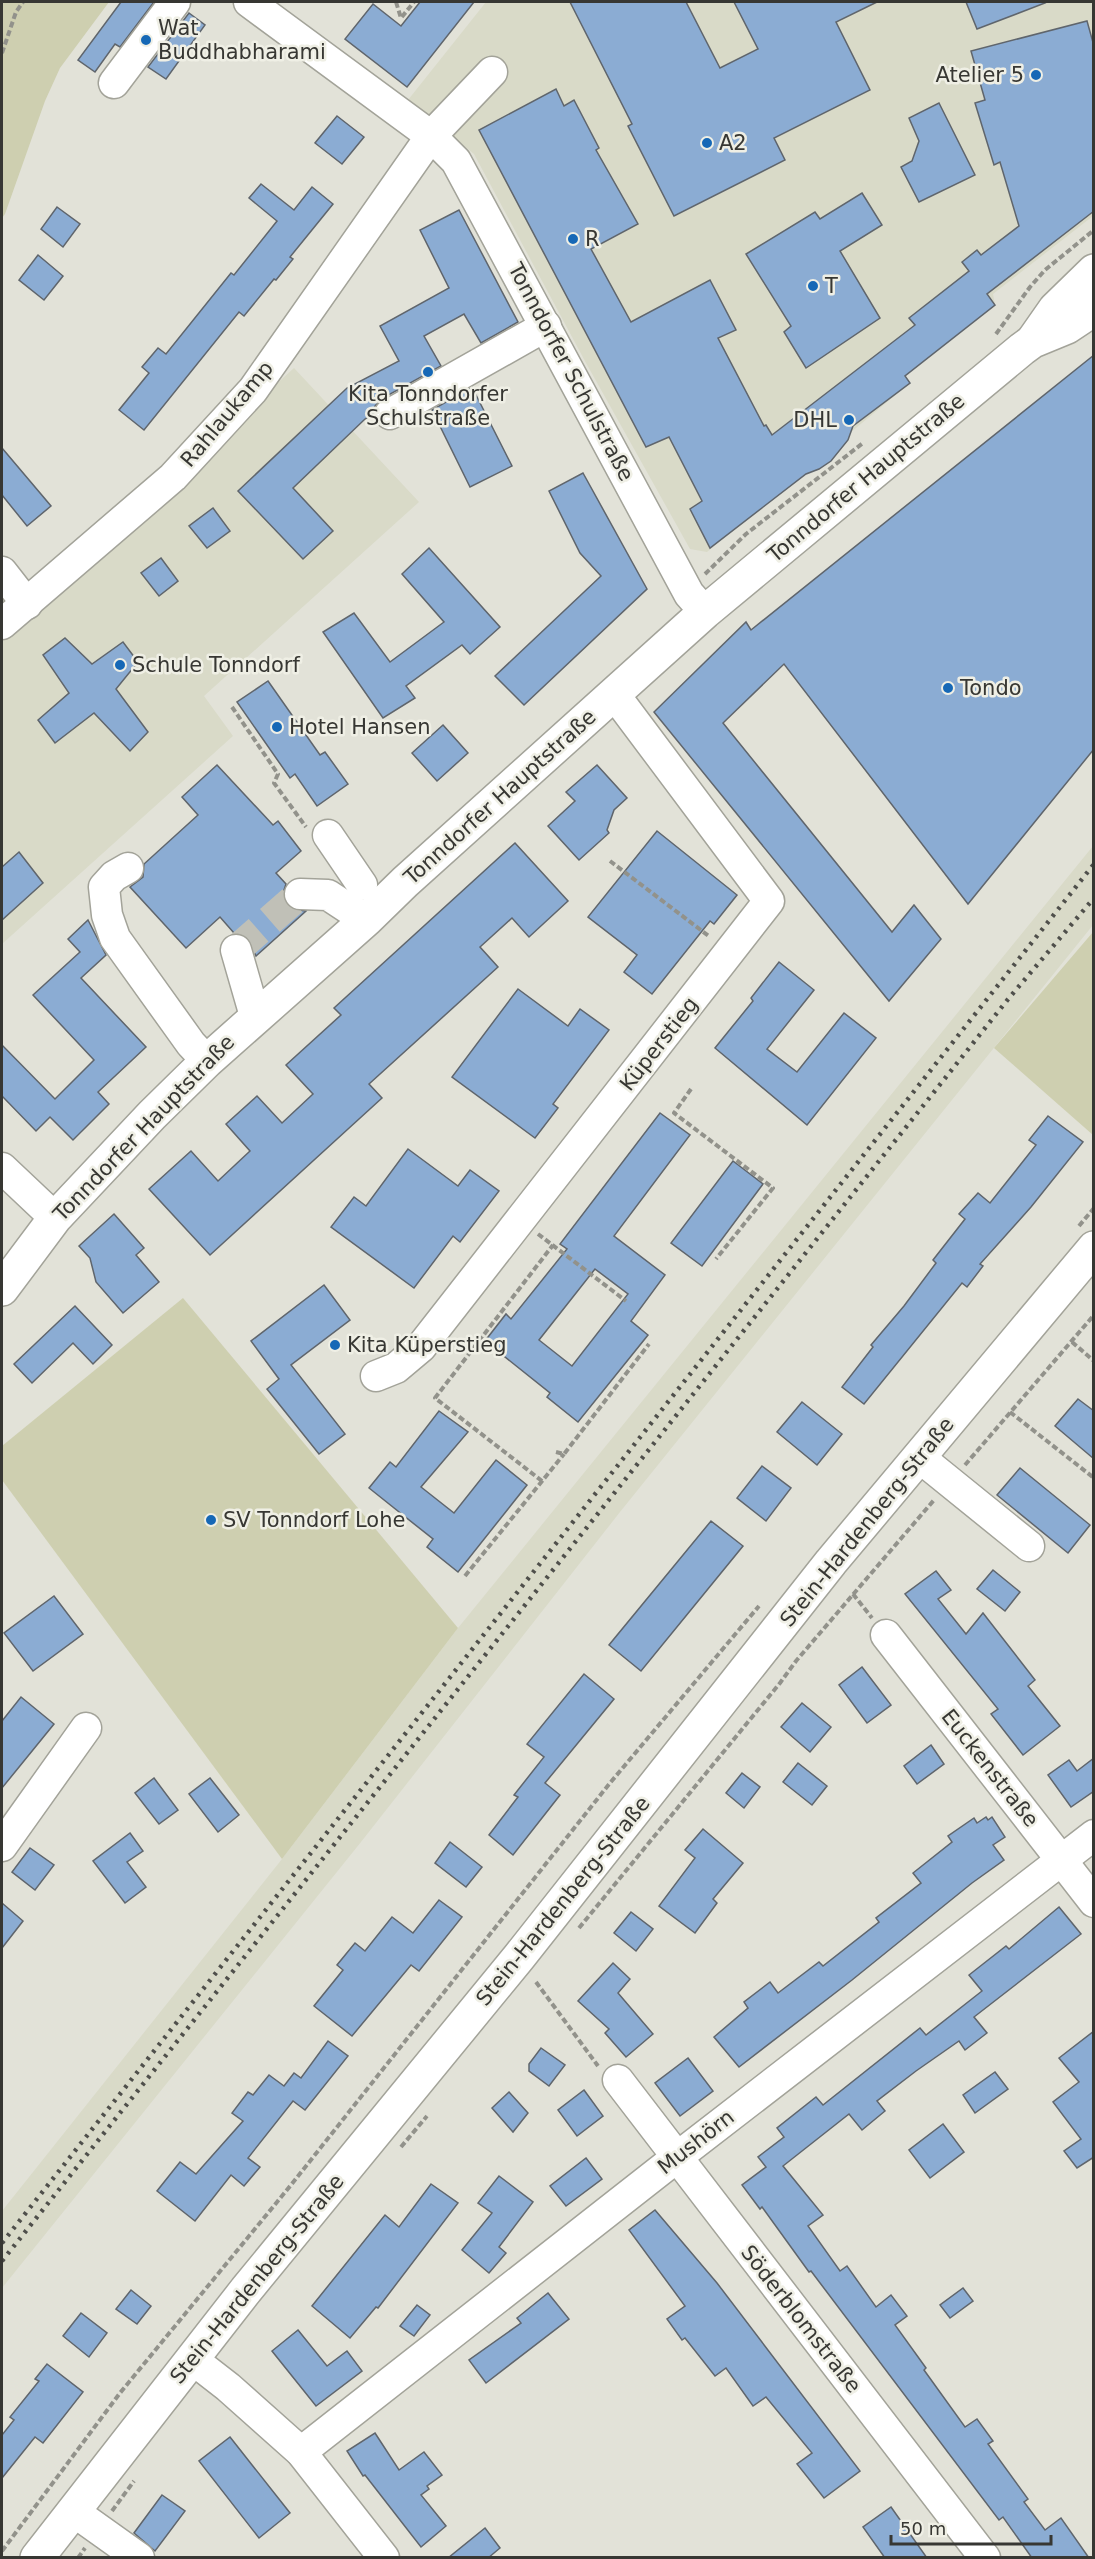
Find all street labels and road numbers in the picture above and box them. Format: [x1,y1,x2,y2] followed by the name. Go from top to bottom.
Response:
[503,258,639,485] street label: Tonndorfer Schulstraße
[176,356,278,472] street label: Rahlaukamp
[762,389,969,568] street label: Tonndorfer Hauptstraße
[399,705,601,890] street label: Tonndorfer Hauptstraße
[615,992,703,1096] street label: Küperstieg
[48,1030,239,1227] street label: Tonndorfer Hauptstraße
[775,1413,959,1631] street label: Stein-Hardenberg-Straße
[937,1704,1043,1832] street label: Euckenstraße
[471,1792,655,2010] street label: Stein-Hardenberg-Straße
[653,2105,739,2179] street label: Mushörn
[165,2170,349,2388] street label: Stein-Hardenberg-Straße
[736,2241,866,2397] street label: Söderblomstraße

